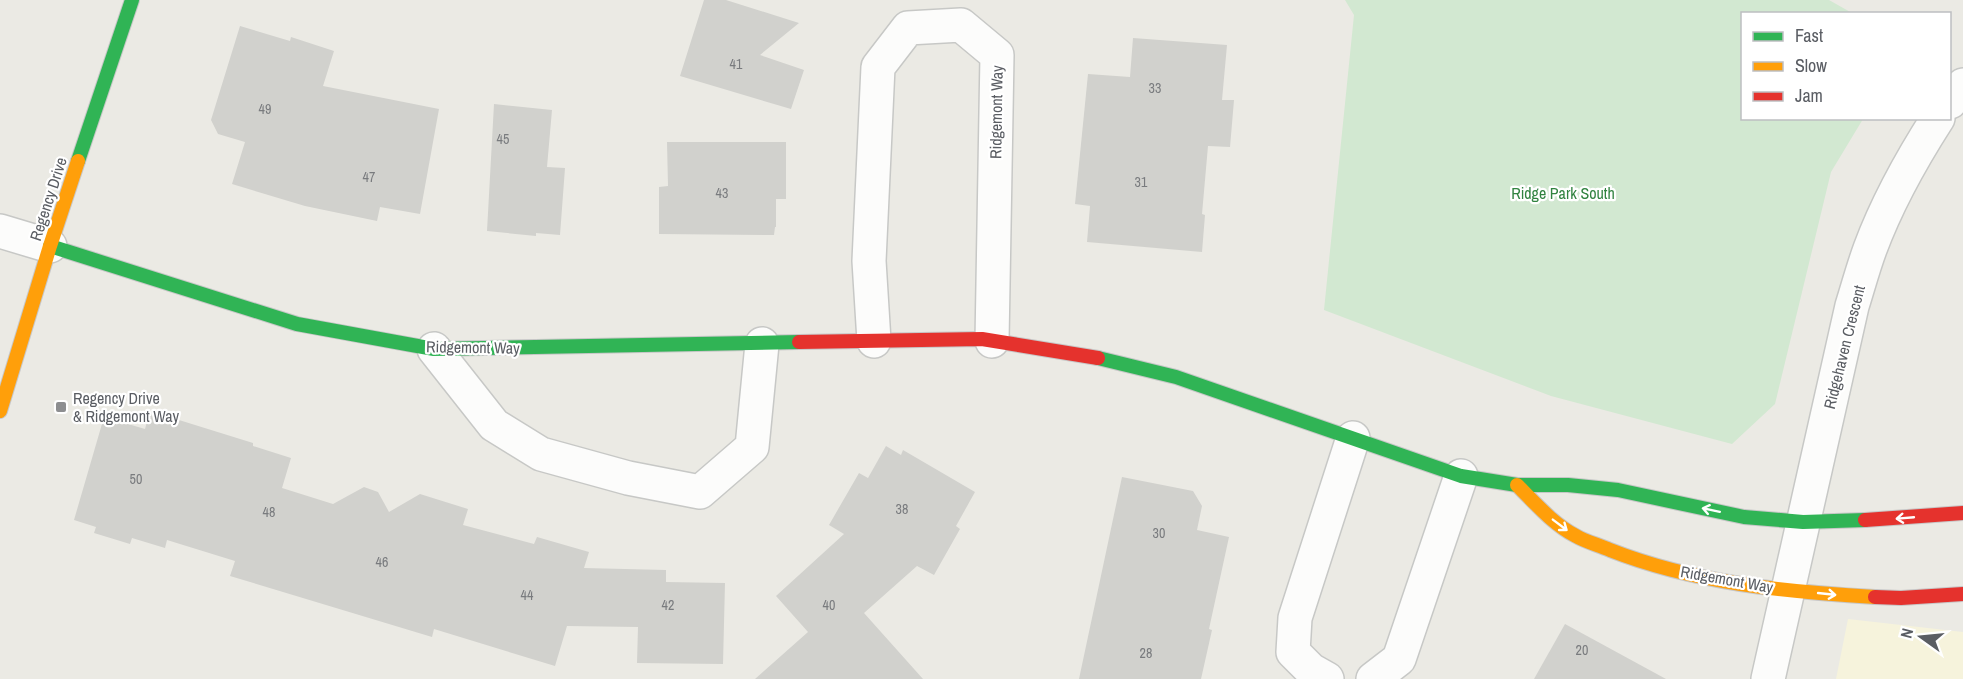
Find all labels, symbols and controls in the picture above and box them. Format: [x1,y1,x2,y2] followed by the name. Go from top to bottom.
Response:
[1741,12,1951,120] legend
[1795,23,1823,48] text: Fast
[1795,53,1827,78] text: Slow
[730,55,743,73] house number: 41
[984,65,1008,159] street label: Ridgemont Way
[1149,79,1161,97] house number: 33
[1795,83,1823,108] text: Jam
[259,100,271,118] house number: 49
[497,130,509,148] house number: 45
[24,154,72,244] street label: Regency Drive
[363,168,375,186] house number: 47
[1135,173,1148,191] house number: 31
[1511,182,1615,204] park label: Ridge Park South
[716,184,728,202] house number: 43
[1818,282,1870,411] street label: Ridgehaven Crescent
[426,335,520,359] street label: Ridgemont Way
[73,387,179,427] place label: Regency Drive & Ridgemont Way
[54,400,68,414] marker: Regency Drive & Ridgemont Way
[130,470,142,488] house number: 50
[896,500,908,518] house number: 38
[263,503,275,521] house number: 48
[1702,504,1721,515] one-way arrow
[1895,513,1915,524] one-way arrow
[1551,518,1567,531] one-way arrow
[1153,524,1165,542] house number: 30
[376,553,388,571] house number: 46
[1679,560,1775,598] street label: Ridgemont Way
[521,586,534,604] house number: 44
[1816,588,1836,599] one-way arrow
[662,596,674,614] house number: 42
[823,596,835,614] house number: 40
[1891,607,1951,667] north arrow
[1895,626,1918,641] text: N
[1576,641,1588,659] house number: 20
[1140,644,1152,662] house number: 28

